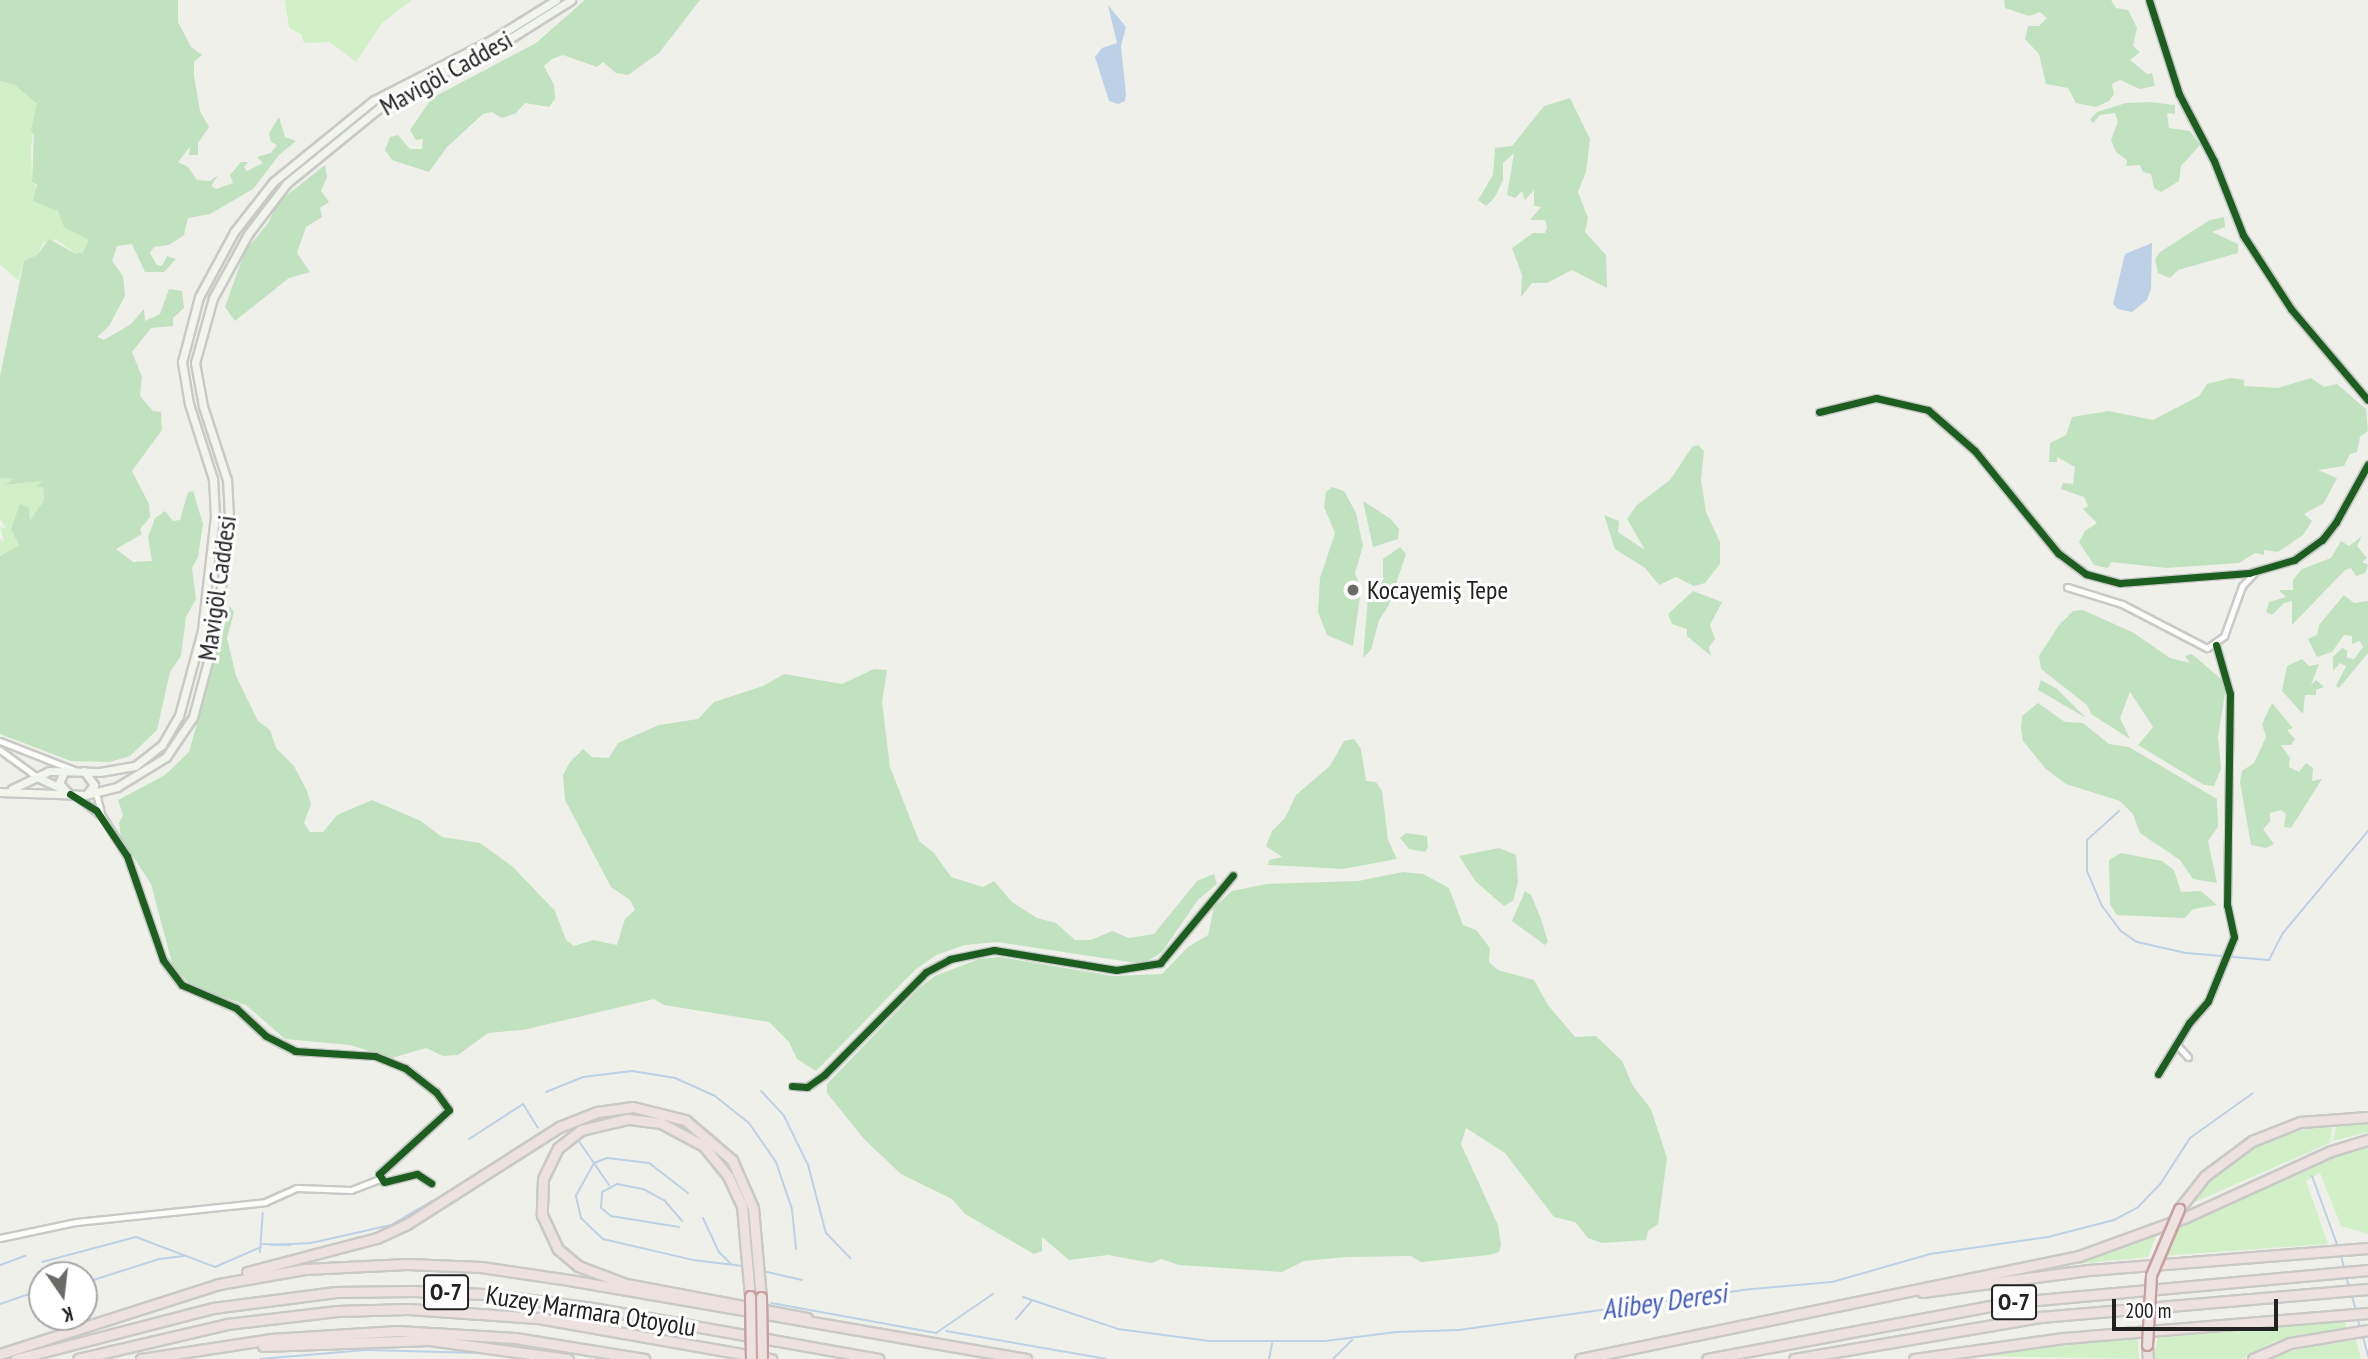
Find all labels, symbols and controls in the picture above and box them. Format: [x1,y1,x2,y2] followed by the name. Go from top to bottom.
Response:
[374,24,518,122] street label: Mavigöl Caddesi
[191,513,243,663] street label: Mavigöl Caddesi
[1367,574,1509,606] place label: Kocayemiş Tepe
[1345,582,1361,598] marker: Kocayemiş Tepe
[28,1261,98,1331] north arrow
[422,1272,471,1312] road number: O-7
[1599,1276,1729,1326] water label: Alibey Deresi
[483,1279,699,1343] street label: Kuzey Marmara Otoyolu
[1990,1282,2038,1322] road number: O-7
[2116,1286,2282,1330] scale bar
[2125,1297,2171,1324] text: 200 m
[60,1302,75,1327] text: K

